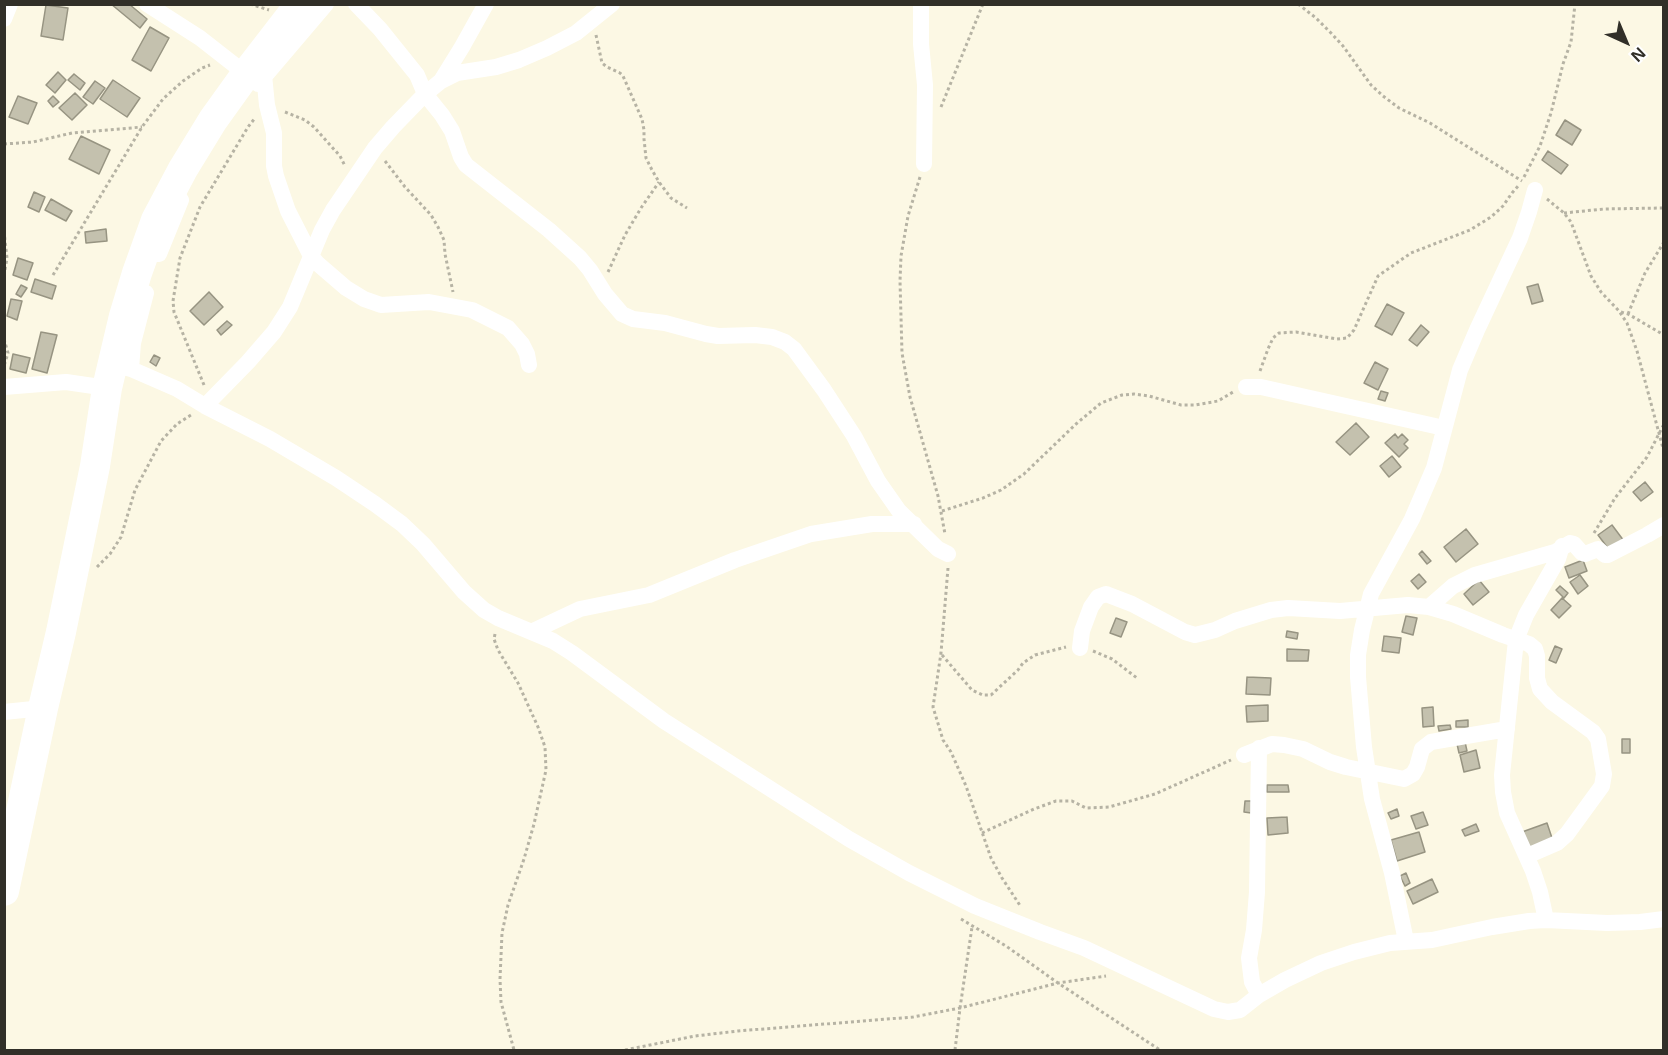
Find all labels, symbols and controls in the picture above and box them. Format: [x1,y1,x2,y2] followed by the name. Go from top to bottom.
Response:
[1596,12,1656,72] north arrow
[1626,43,1651,67] text: N

